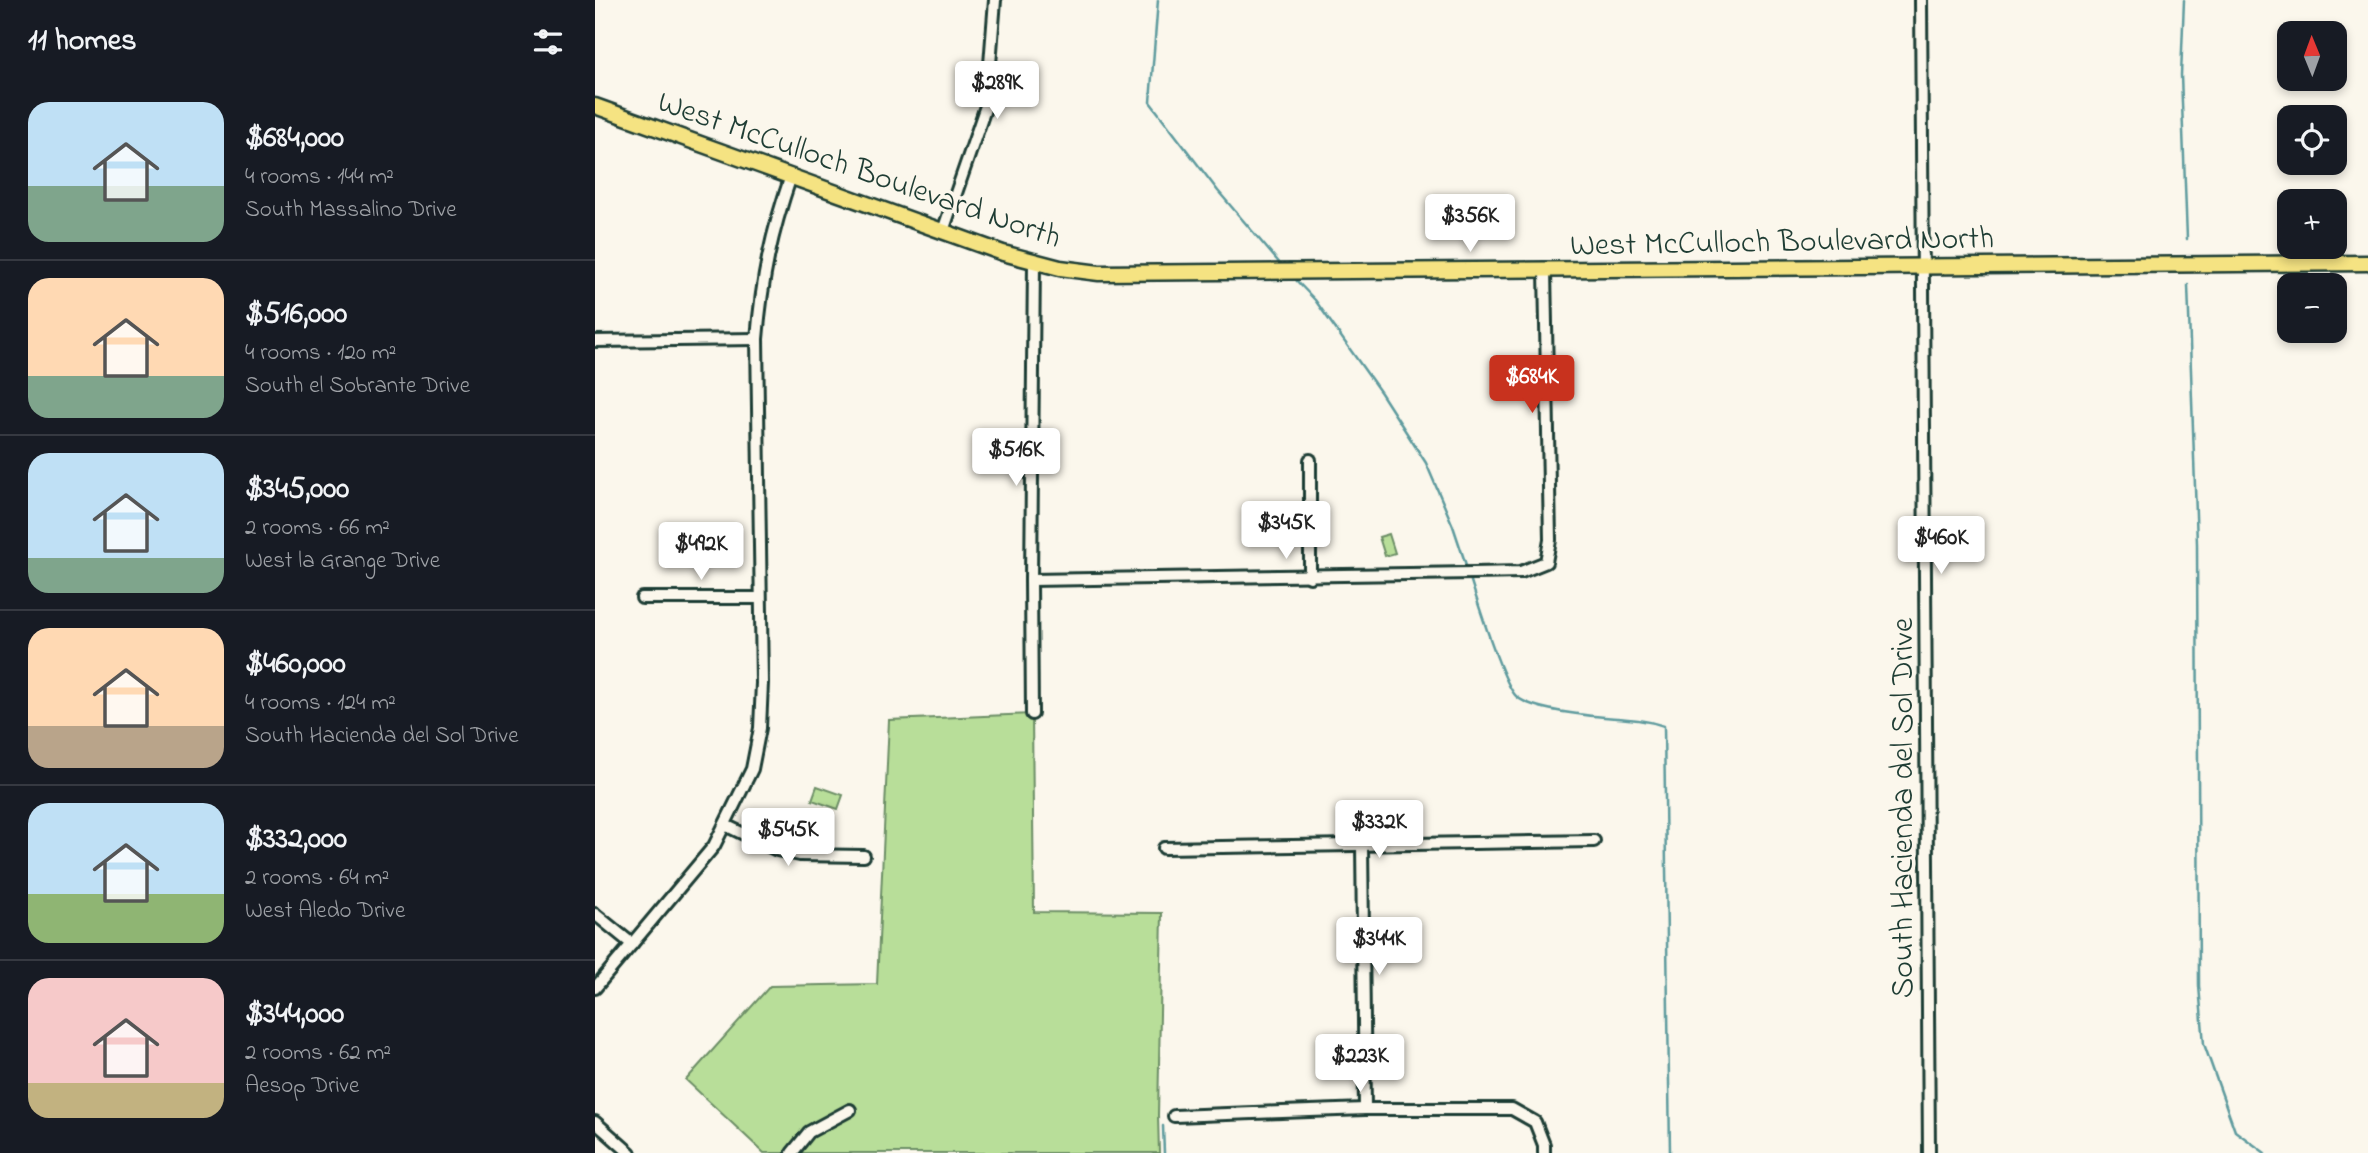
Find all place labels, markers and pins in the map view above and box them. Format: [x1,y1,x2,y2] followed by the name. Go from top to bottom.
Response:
[948,61,1046,121] pin: $289K
[1421,194,1519,254] pin: $356K
[1483,356,1581,415] pin: $684K
[967,428,1065,488] pin: $516K
[1237,502,1335,561] pin: $345K
[1892,516,1990,576] pin: $460K
[652,522,750,582] pin: $492K
[1330,800,1428,860] pin: $332K
[739,808,837,868] pin: $545K
[1330,918,1428,977] pin: $344K
[1311,1034,1409,1094] pin: $223K

